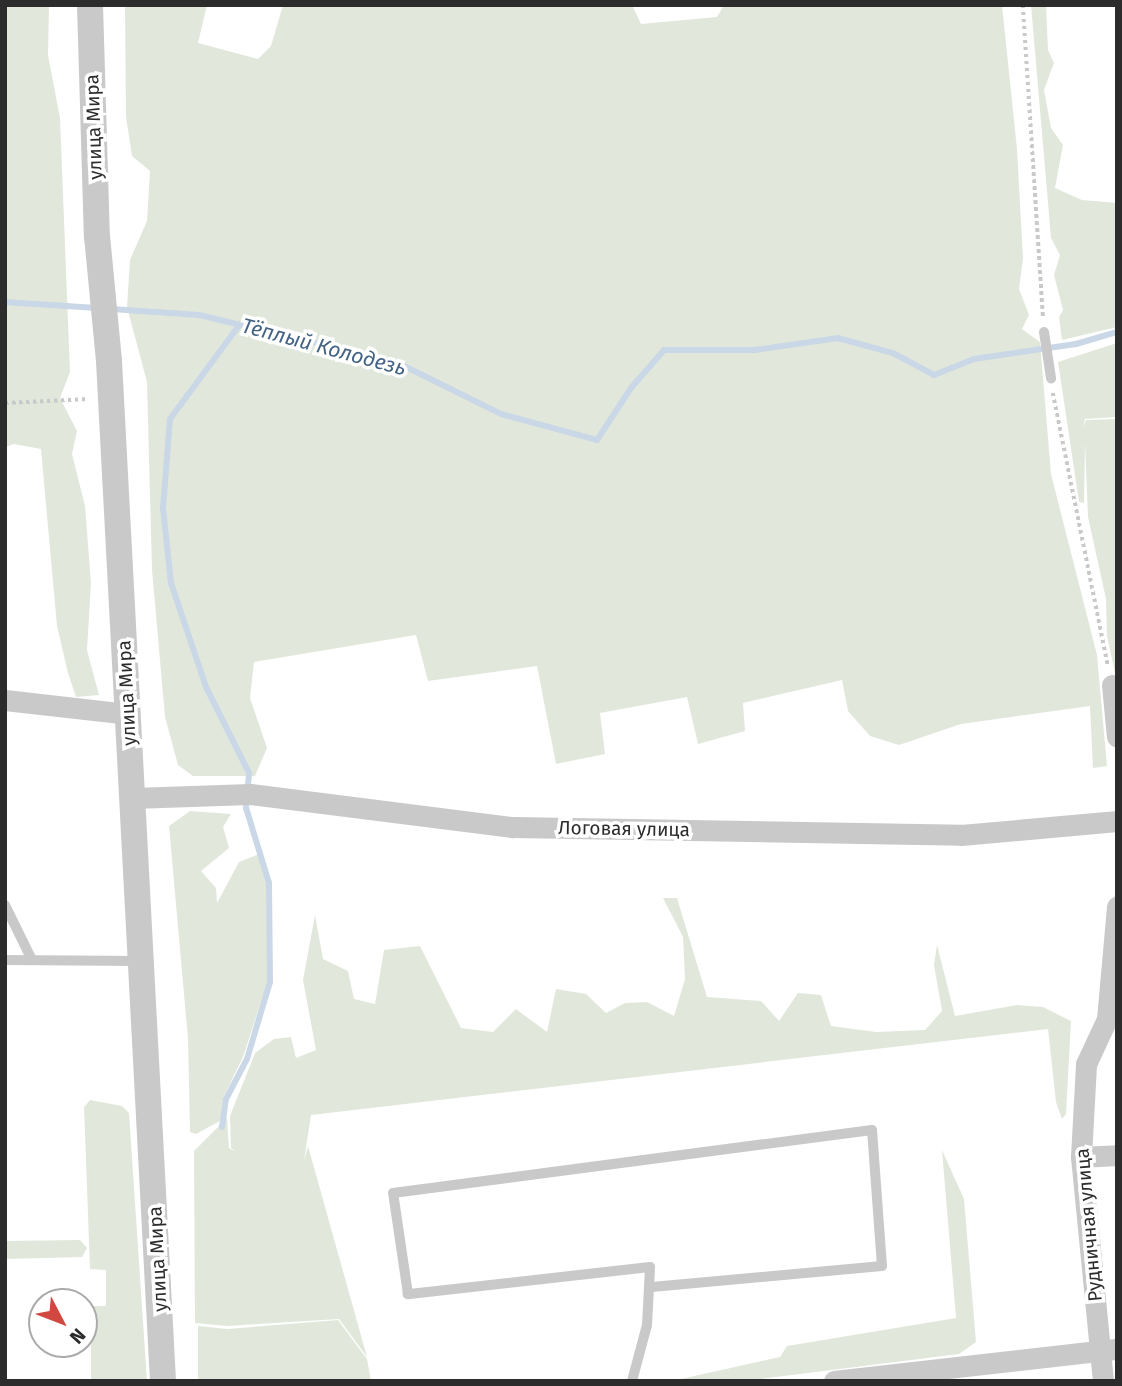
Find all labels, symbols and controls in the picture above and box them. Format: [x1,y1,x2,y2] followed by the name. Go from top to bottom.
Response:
[81,74,107,180] street label: улица Мира
[239,313,409,381] water label: Тёплый Колодезь
[113,640,141,746] street label: улица Мира
[558,816,690,842] street label: Логовая улица
[1071,1147,1107,1303] street label: Рудничная улица
[144,1206,172,1312] street label: улица Мира
[28,1288,98,1358] north arrow
[65,1324,90,1348] text: N

